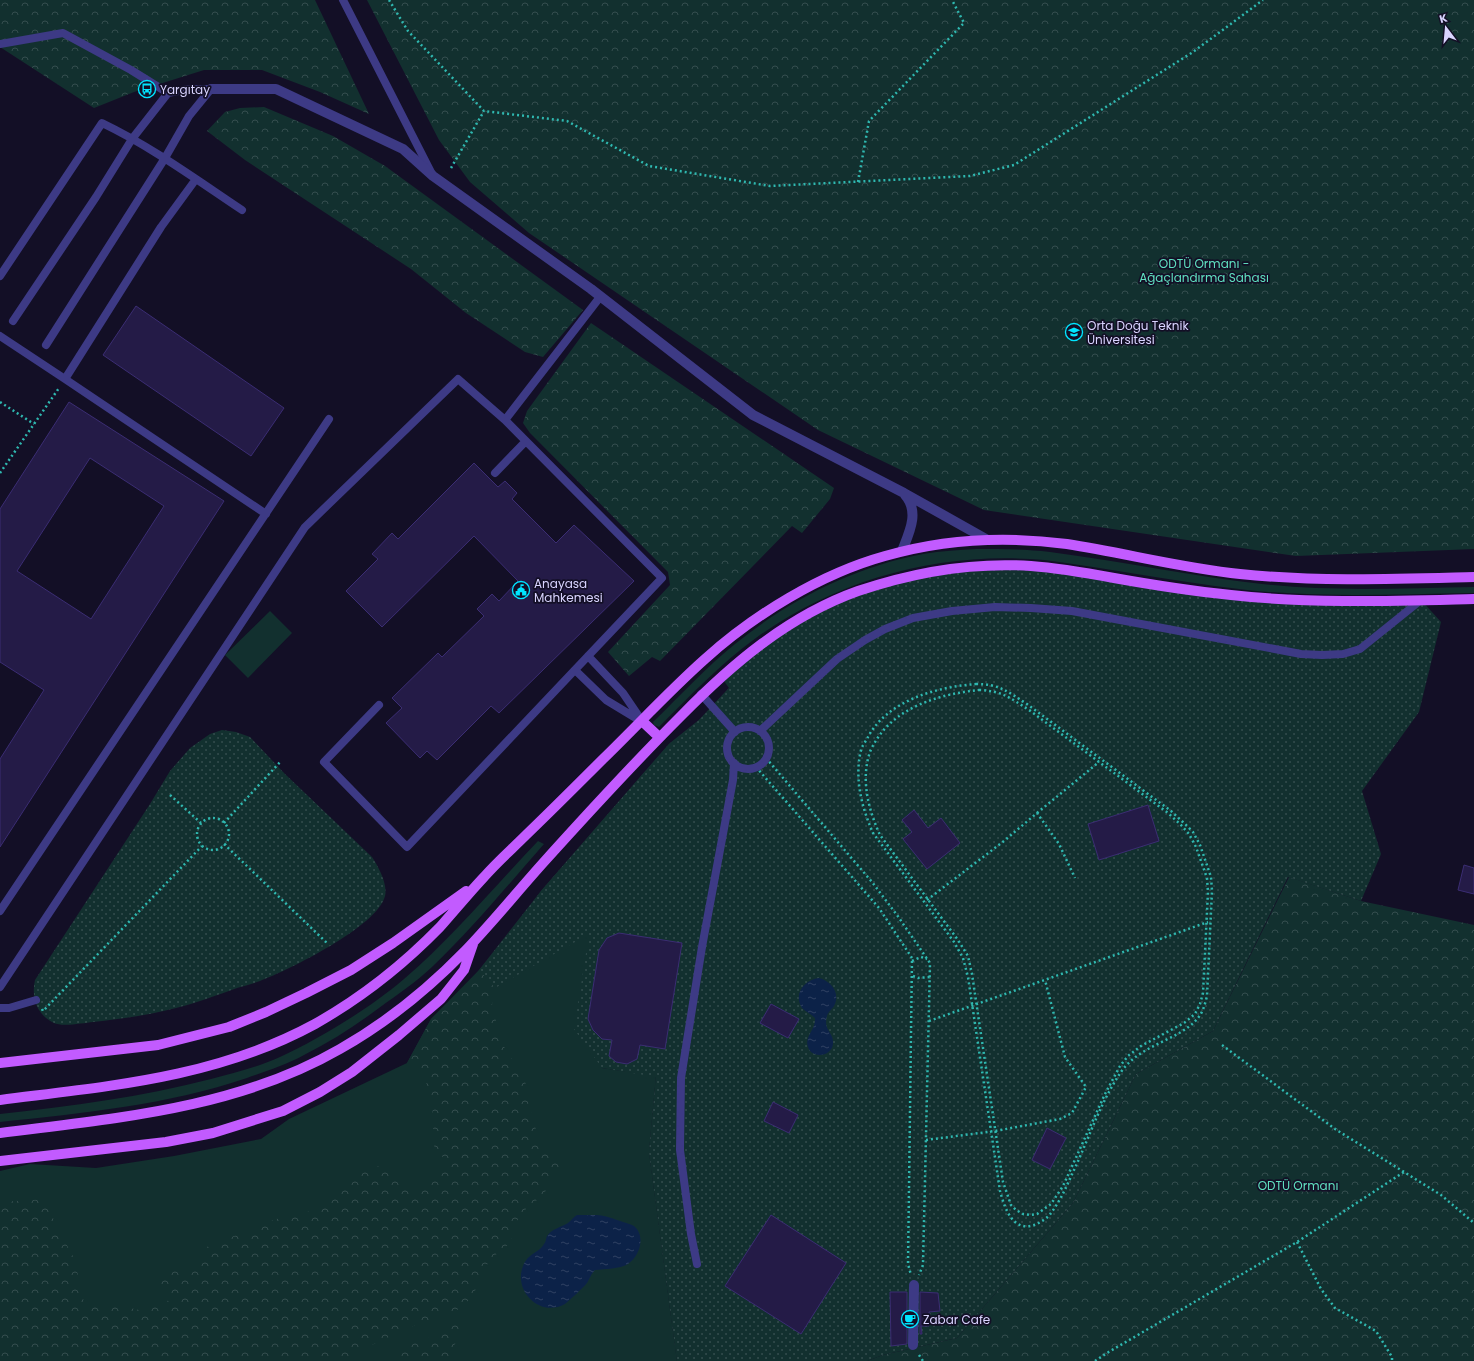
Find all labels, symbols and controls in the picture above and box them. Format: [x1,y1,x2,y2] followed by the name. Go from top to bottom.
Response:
[1426,8,1466,48] north arrow
[1437,10,1449,27] text: K
[137,79,157,99] bus stop icon: Yargıtay
[160,81,210,98] place label: Yargıtay
[1139,255,1269,286] park label: ODTÜ Ormanı - Ağaçlandırma Sahası
[1087,317,1189,348] place label: Orta Doğu Teknik Üniversitesi
[1064,322,1084,342] school or university icon: Orta Doğu Teknik Üniversitesi
[534,575,603,606] place label: Anayasa Mahkemesi
[511,580,531,600] public building icon: Anayasa Mahkemesi
[1258,1177,1338,1194] park label: ODTÜ Ormanı
[900,1309,920,1329] cafe icon: Zabar Cafe
[923,1311,990,1328] place label: Zabar Cafe

